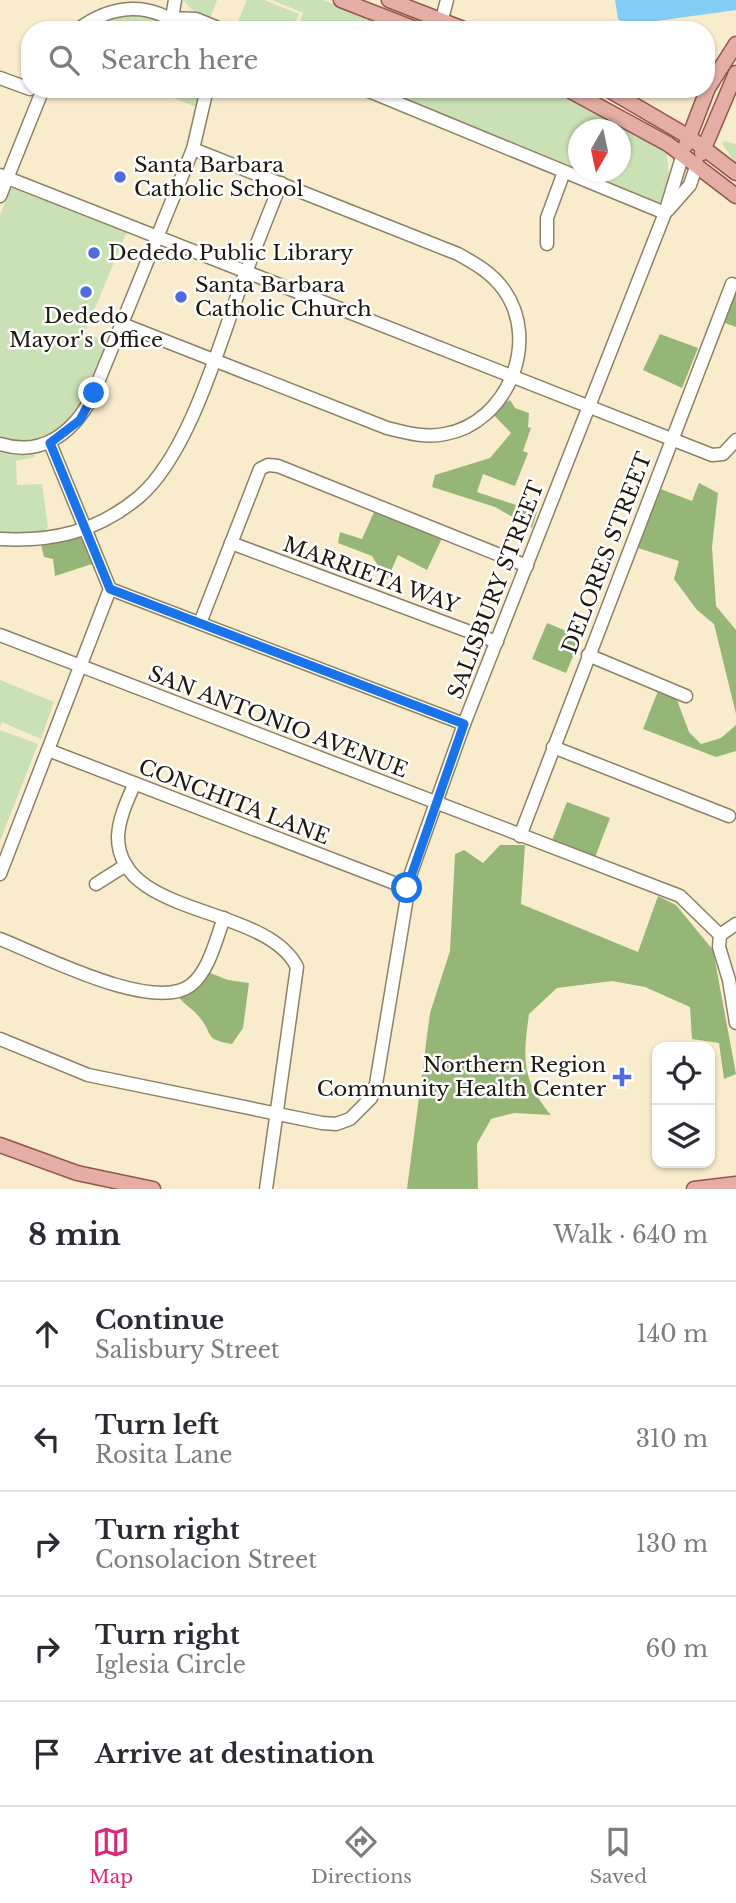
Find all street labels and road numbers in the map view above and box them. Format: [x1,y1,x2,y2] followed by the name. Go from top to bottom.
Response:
[557,448,657,657] street label: DELORES STREET
[442,477,550,703] street label: SALISBURY STREET
[279,531,463,619] street label: MARRIETA WAY
[144,660,412,784] street label: SAN ANTONIO AVENUE
[135,754,333,850] street label: CONCHITA LANE

